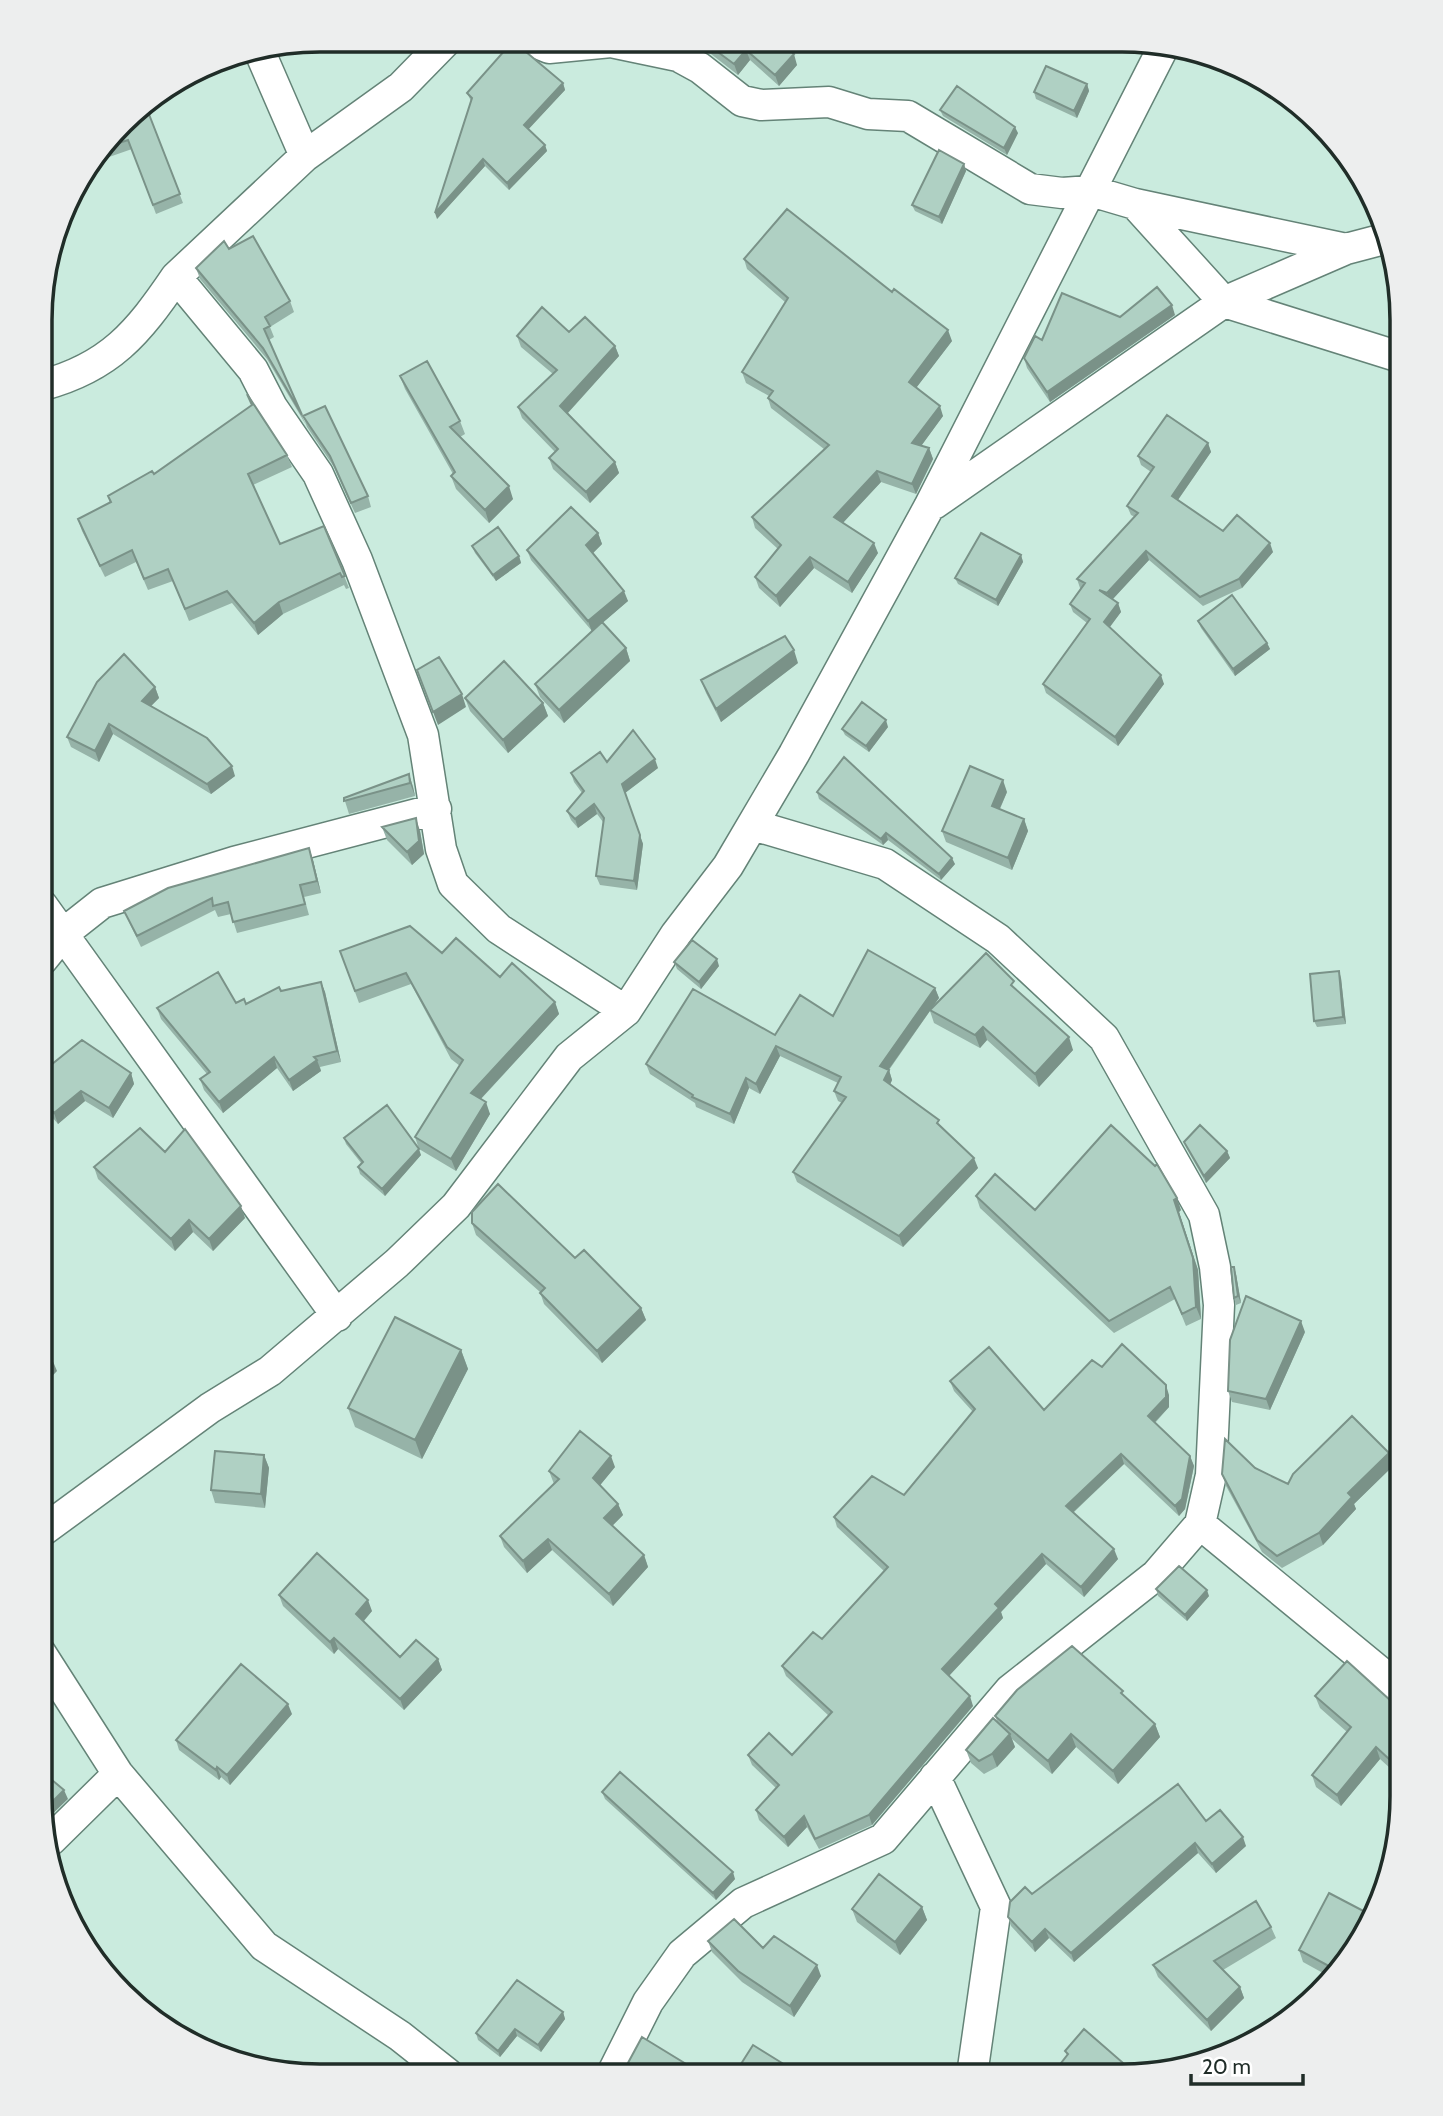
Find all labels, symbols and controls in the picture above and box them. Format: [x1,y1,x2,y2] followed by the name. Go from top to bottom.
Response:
[1191,2042,1303,2086] scale bar
[1202,2054,1251,2079] text: 20 m

